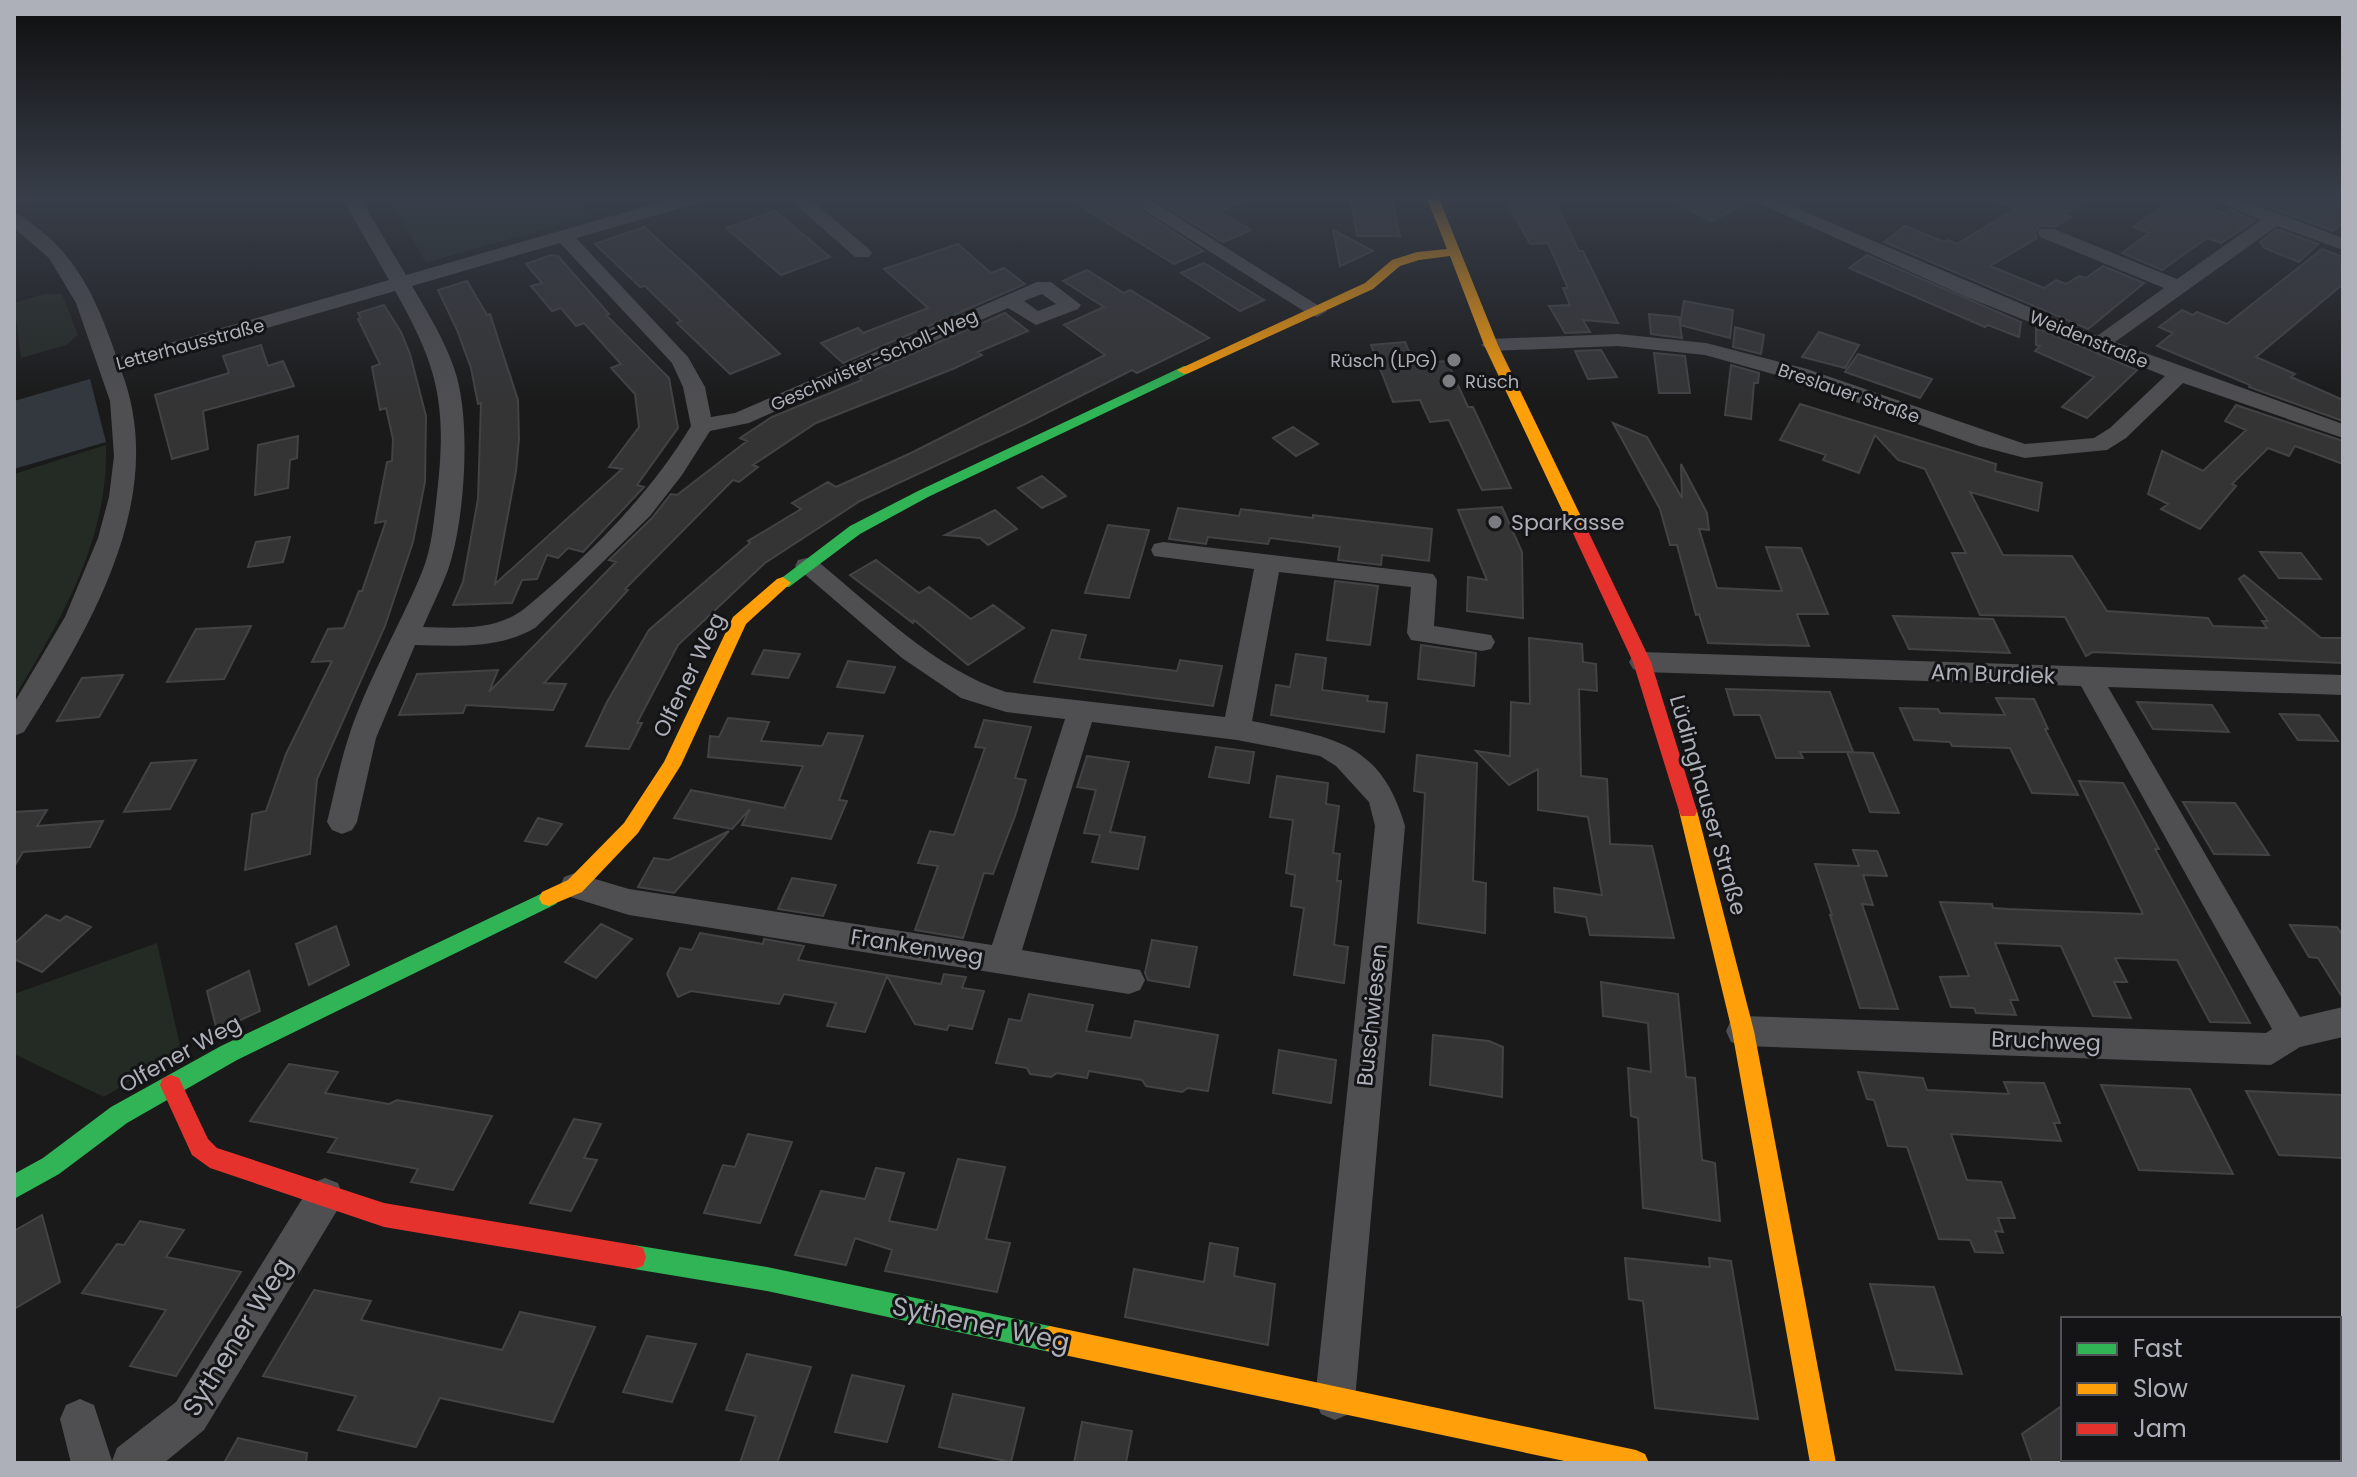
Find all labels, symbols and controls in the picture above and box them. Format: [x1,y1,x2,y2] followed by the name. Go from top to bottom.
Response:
[767,303,981,417] street label: Geschwister-Scholl-Weg
[2026,304,2152,374] street label: Weidenstraße
[113,312,267,376] street label: Letterhausstraße
[1330,348,1438,373] place label: Rüsch (LPG)
[1445,351,1463,369] marker: Rüsch (LPG)
[1775,357,1923,429] street label: Breslauer Straße
[1465,369,1519,394] place label: Rüsch
[1440,372,1458,390] marker: Rüsch
[1511,507,1625,538] place label: Sparkasse
[1486,513,1504,531] marker: Sparkasse
[645,607,733,743] street label: Olfener Weg
[1930,656,2056,692] street label: Am Burdiek
[1662,691,1754,919] street label: Lüdinghauser Straße
[848,921,986,973] street label: Frankenweg
[1349,942,1395,1088] street label: Buschwiesen
[113,1008,247,1100] street label: Olfener Weg
[1991,1024,2101,1058] street label: Bruchweg
[174,1251,300,1423] street label: Sythener Weg
[889,1288,1073,1360] street label: Sythener Weg
[2061,1317,2341,1461] legend
[2133,1332,2183,1365] text: Fast
[2133,1372,2188,1405] text: Slow
[2133,1412,2187,1445] text: Jam

